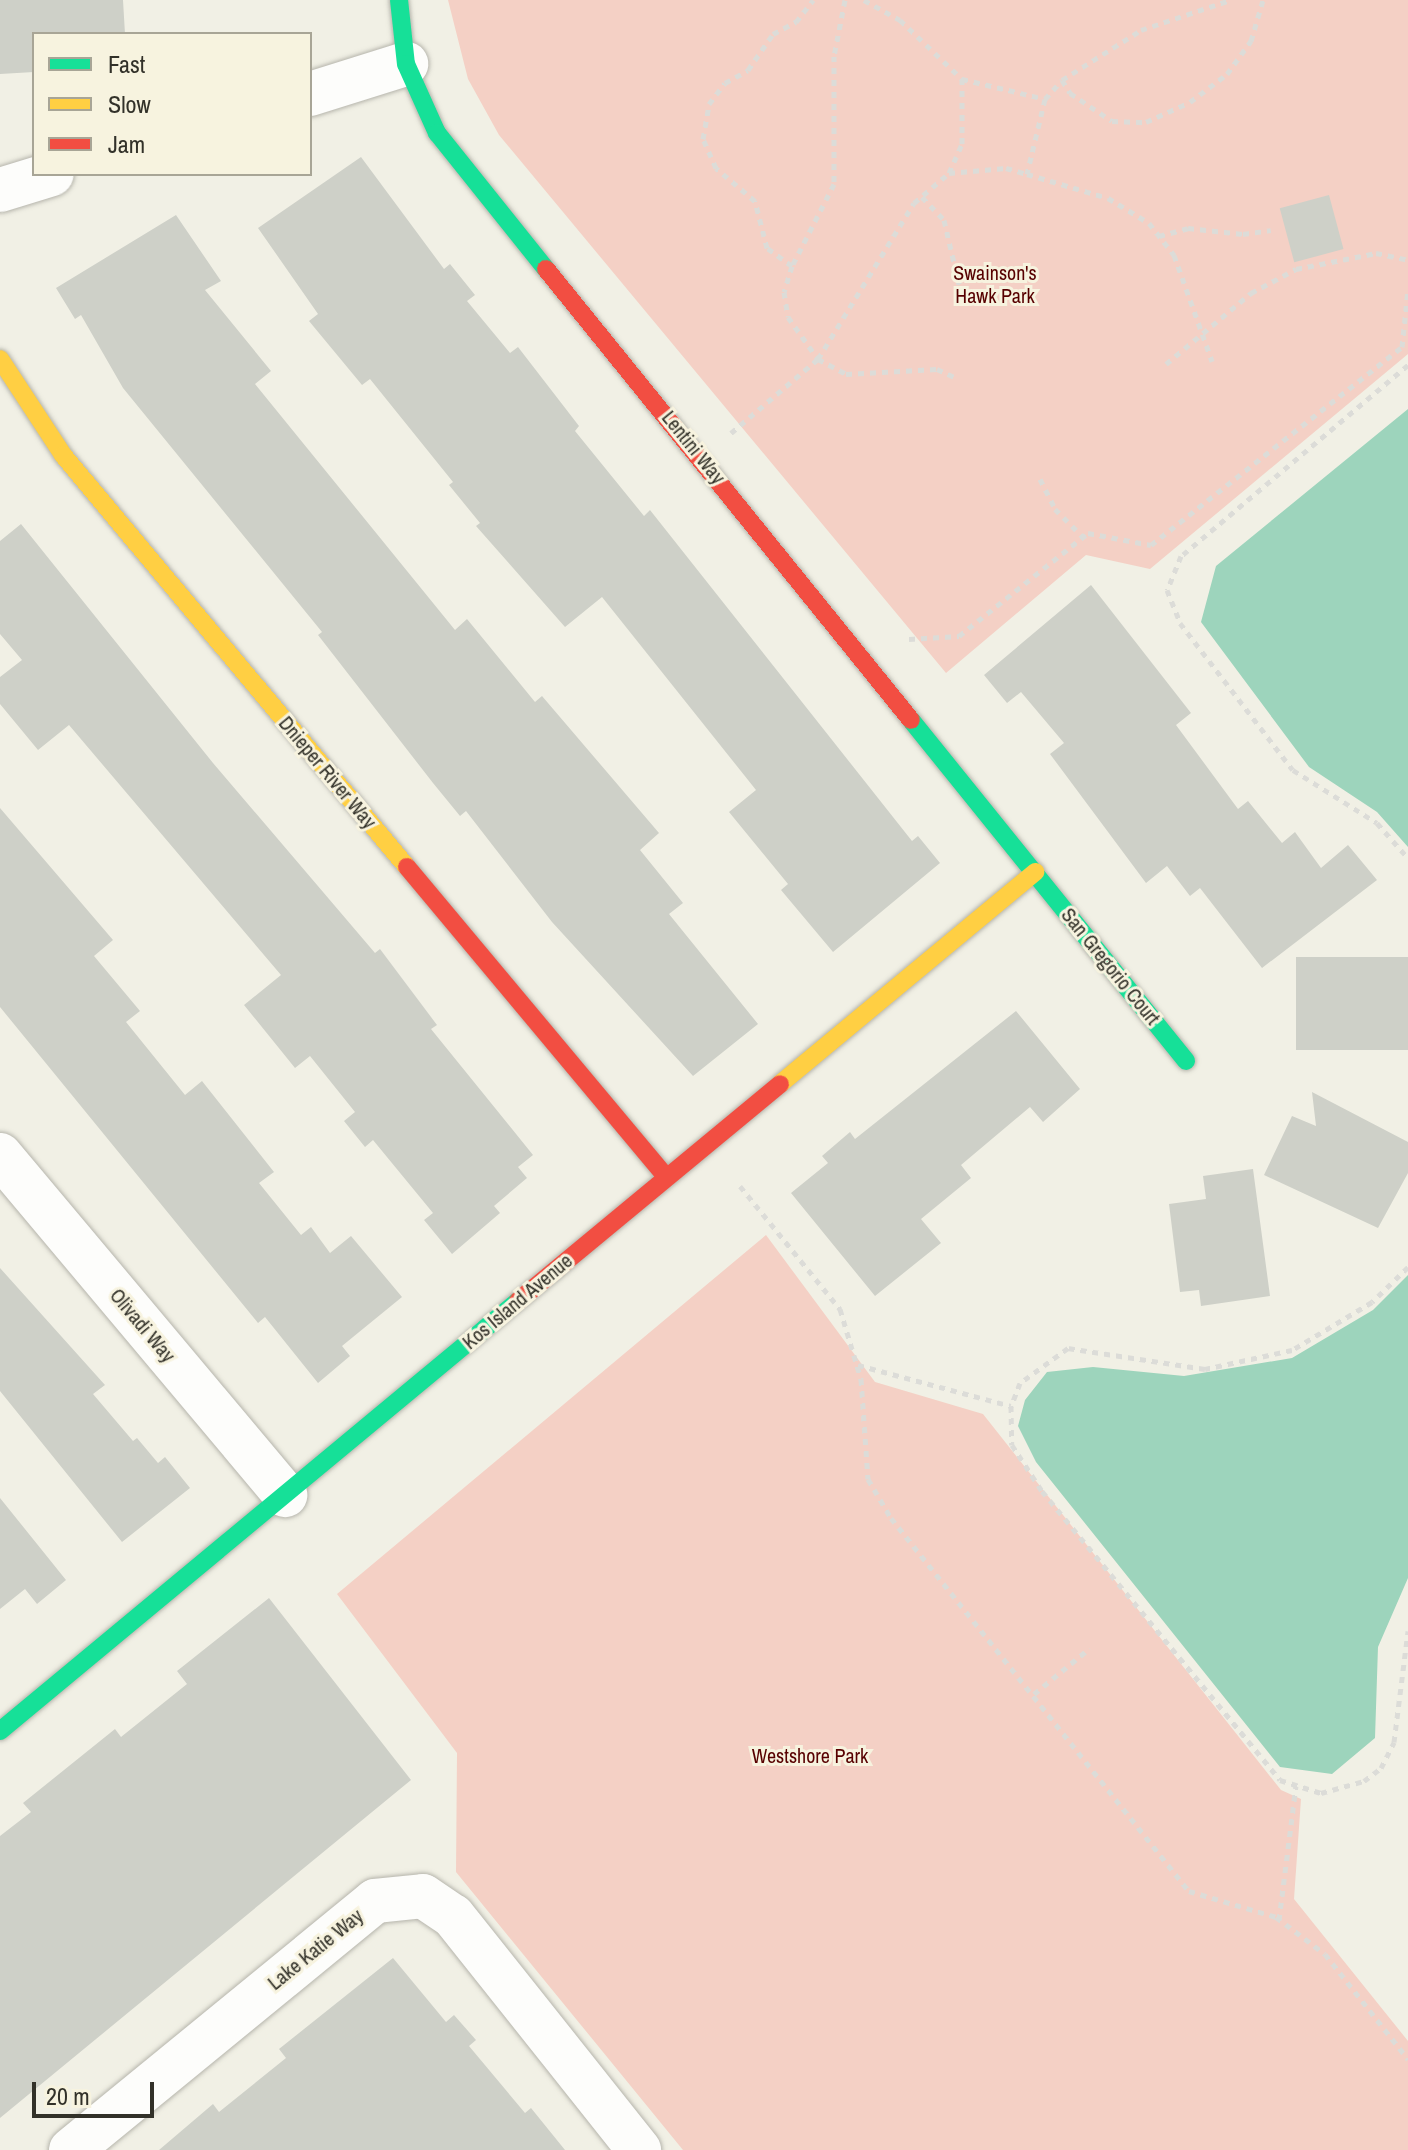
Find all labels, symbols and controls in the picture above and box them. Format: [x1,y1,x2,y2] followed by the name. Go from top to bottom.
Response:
[32,32,312,176] legend
[108,48,145,80] text: Fast
[108,88,151,120] text: Slow
[108,128,145,160] text: Jam
[953,261,1037,308] park label: Swainson's Hawk Park
[657,406,731,488] street label: Lentini Way
[274,711,382,833] street label: Dnieper River Way
[1057,903,1165,1029] street label: San Gregorio Court
[457,1248,577,1354] street label: Kos Island Avenue
[105,1283,181,1367] street label: Olivadi Way
[752,1743,868,1767] park label: Westshore Park
[263,1903,367,1995] street label: Lake Katie Way
[36,2066,158,2116] scale bar
[46,2080,90,2112] text: 20 m

